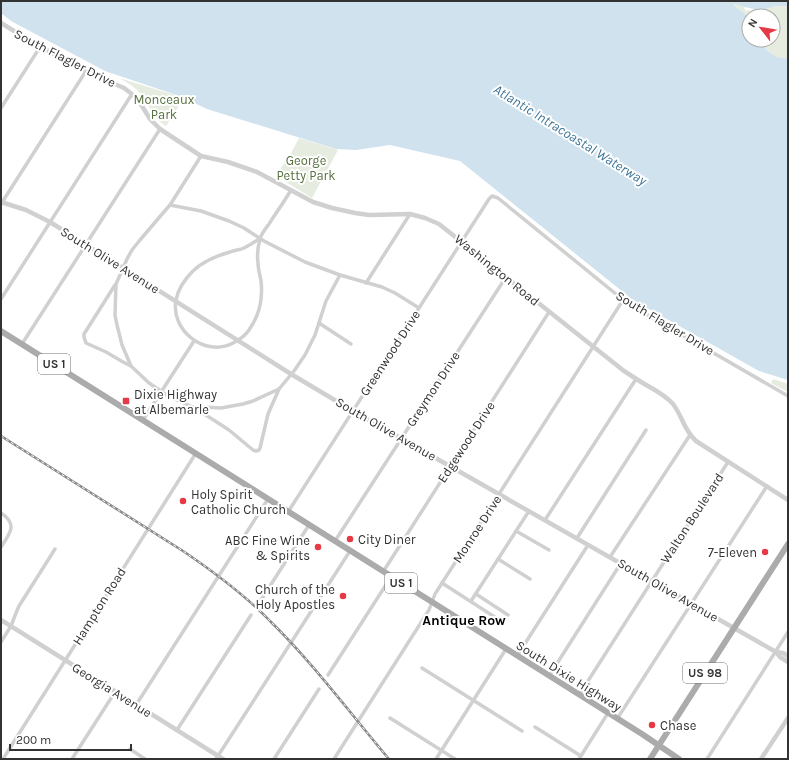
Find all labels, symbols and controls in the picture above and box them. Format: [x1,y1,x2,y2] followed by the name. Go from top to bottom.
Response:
[741,8,781,48] north arrow
[745,16,760,30] text: N
[12,26,119,90] street label: South Flagler Drive
[490,81,650,190] water label: Atlantic Intracoastal Waterway
[133,92,195,122] park label: Monceaux Park
[276,153,336,183] park label: George Petty Park
[58,224,162,297] street label: South Olive Avenue
[451,231,543,309] street label: Washington Road
[613,288,717,358] street label: South Flagler Drive
[357,307,423,399] street label: Greenwood Drive
[403,348,463,429] street label: Greymon Drive
[38,354,70,374] road number: US 1
[134,387,217,417] place label: Dixie Highway at Albemarle
[333,394,439,464] street label: South Olive Avenue
[121,396,131,406] marker: Dixie Highway at Albemarle
[434,398,498,485] street label: Edgewood Drive
[657,470,727,566] street label: Walton Boulevard
[191,487,286,517] place label: Holy Spirit Catholic Church
[449,492,505,566] street label: Monroe Drive
[178,496,188,506] marker: Holy Spirit Catholic Church
[358,532,416,547] place label: City Diner
[225,533,310,563] place label: ABC Fine Wine & Spirits
[345,534,355,544] marker: City Diner
[313,542,323,552] marker: ABC Fine Wine & Spirits
[708,545,757,560] place label: 7-Eleven
[760,547,770,557] marker: 7-Eleven
[615,555,721,625] street label: South Olive Avenue
[69,565,129,647] street label: Hampton Road
[385,573,417,593] road number: US 1
[255,582,335,612] place label: Church of the Holy Apostles
[338,591,348,601] marker: Church of the Holy Apostles
[422,612,506,629] district label: Antique Row
[513,637,625,715] street label: South Dixie Highway
[69,660,155,721] street label: Georgia Avenue
[683,663,727,683] road number: US 98
[660,718,697,733] place label: Chase
[647,720,657,730] marker: Chase
[10,726,131,752] scale bar
[16,733,51,747] text: 200 m

